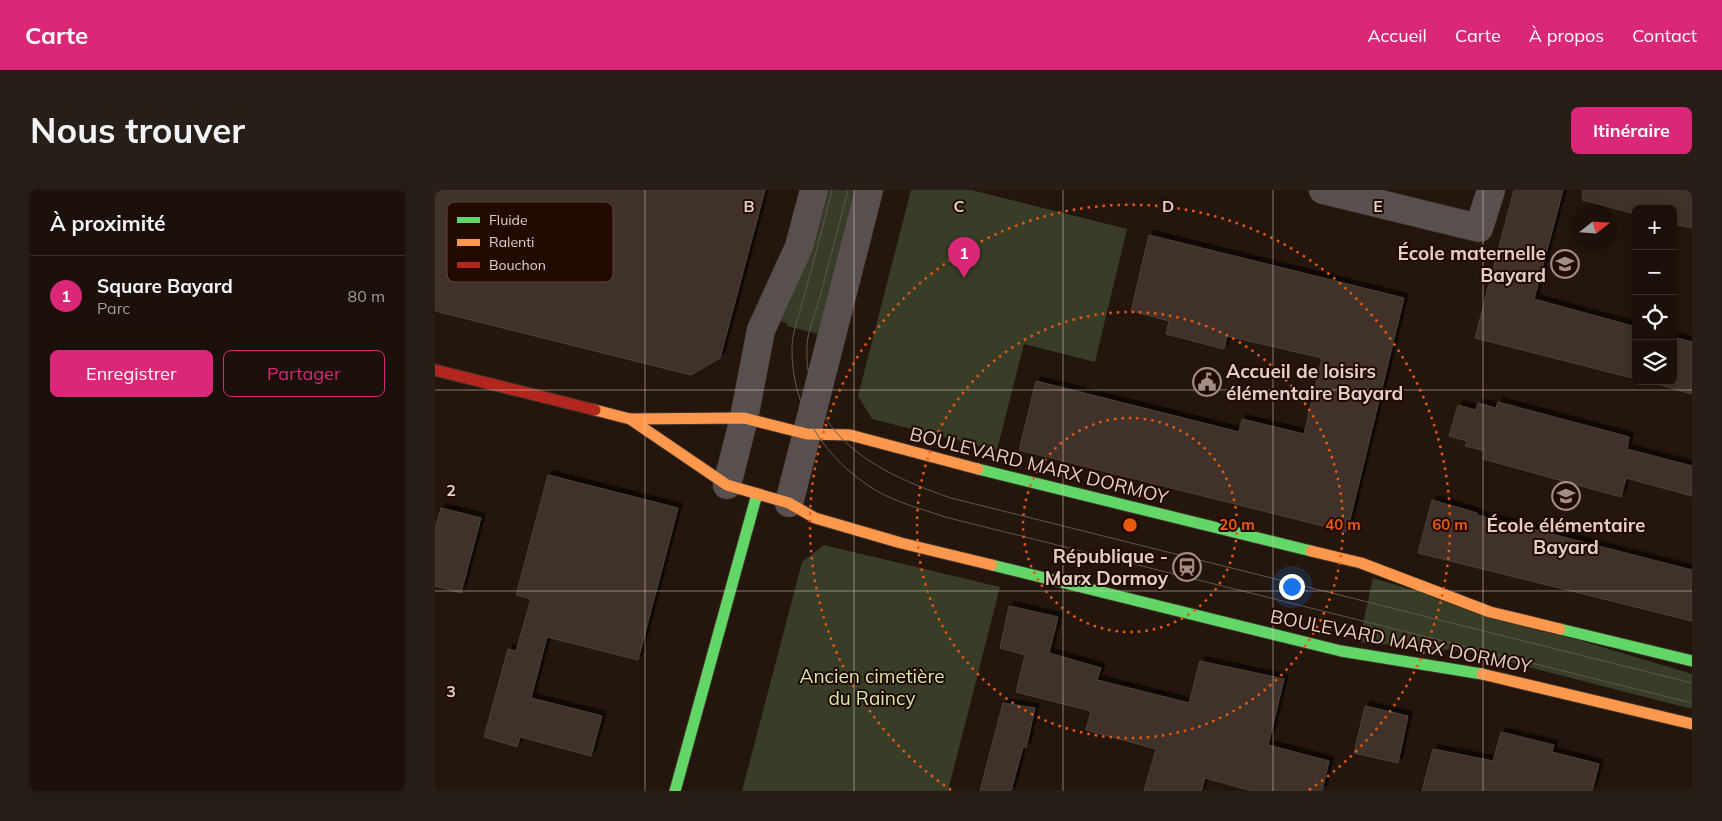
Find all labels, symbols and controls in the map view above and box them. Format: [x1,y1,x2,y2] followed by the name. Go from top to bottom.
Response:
[25,20,88,50] text: Carte
[1367,24,1427,47] text: Accueil
[1455,24,1501,47] text: Carte
[1529,24,1604,47] text: À propos
[1632,24,1697,47] text: Contact
[1571,107,1692,154] button: Itinéraire
[30,108,245,152] text: Nous trouver
[743,196,755,216] text: B
[954,196,965,216] text: C
[1162,196,1174,216] text: D
[1373,196,1383,216] text: E
[447,202,613,282] legend
[1572,205,1617,250] north arrow
[1632,205,1677,385] map controls
[1632,205,1677,250] button: +
[50,210,166,236] text: À proximité
[489,211,528,229] text: Fluide
[489,233,534,251] text: Ralenti
[948,237,980,278] pin: 1
[1397,241,1546,287] place label: École maternelle Bayard
[1550,249,1580,279] school or university icon: École maternelle Bayard
[1632,250,1677,295] button: −
[489,256,546,274] text: Bouchon
[97,274,233,298] text: Square Bayard
[61,286,71,306] text: 1
[348,286,385,306] text: 80 m
[1632,295,1677,340] button: locate
[97,298,130,318] text: Parc
[1632,340,1677,385] button: layers
[50,350,213,397] button: Enregistrer
[223,350,385,397] button: Partager
[1226,359,1403,405] place label: Accueil de loisirs élémentaire Bayard
[1192,367,1222,397] public building icon: Accueil de loisirs élémentaire Bayard
[907,421,1171,509] street label: BOULEVARD MARX DORMOY
[446,480,456,500] text: 2
[1551,481,1581,511] school or university icon: École élémentaire Bayard
[1487,513,1645,559] place label: École élémentaire Bayard
[1219,515,1255,534] text: 20 m
[1325,515,1361,534] text: 40 m
[1432,515,1468,534] text: 60 m
[1121,516,1139,534] centre of rings
[1045,544,1169,590] place label: République - Marx Dormoy
[1172,552,1202,582] station icon: République - Marx Dormoy
[1279,574,1305,600] your location
[1268,604,1534,678] street label: BOULEVARD MARX DORMOY
[799,664,945,710] park label: Ancien cimetière du Raincy
[446,681,456,701] text: 3

